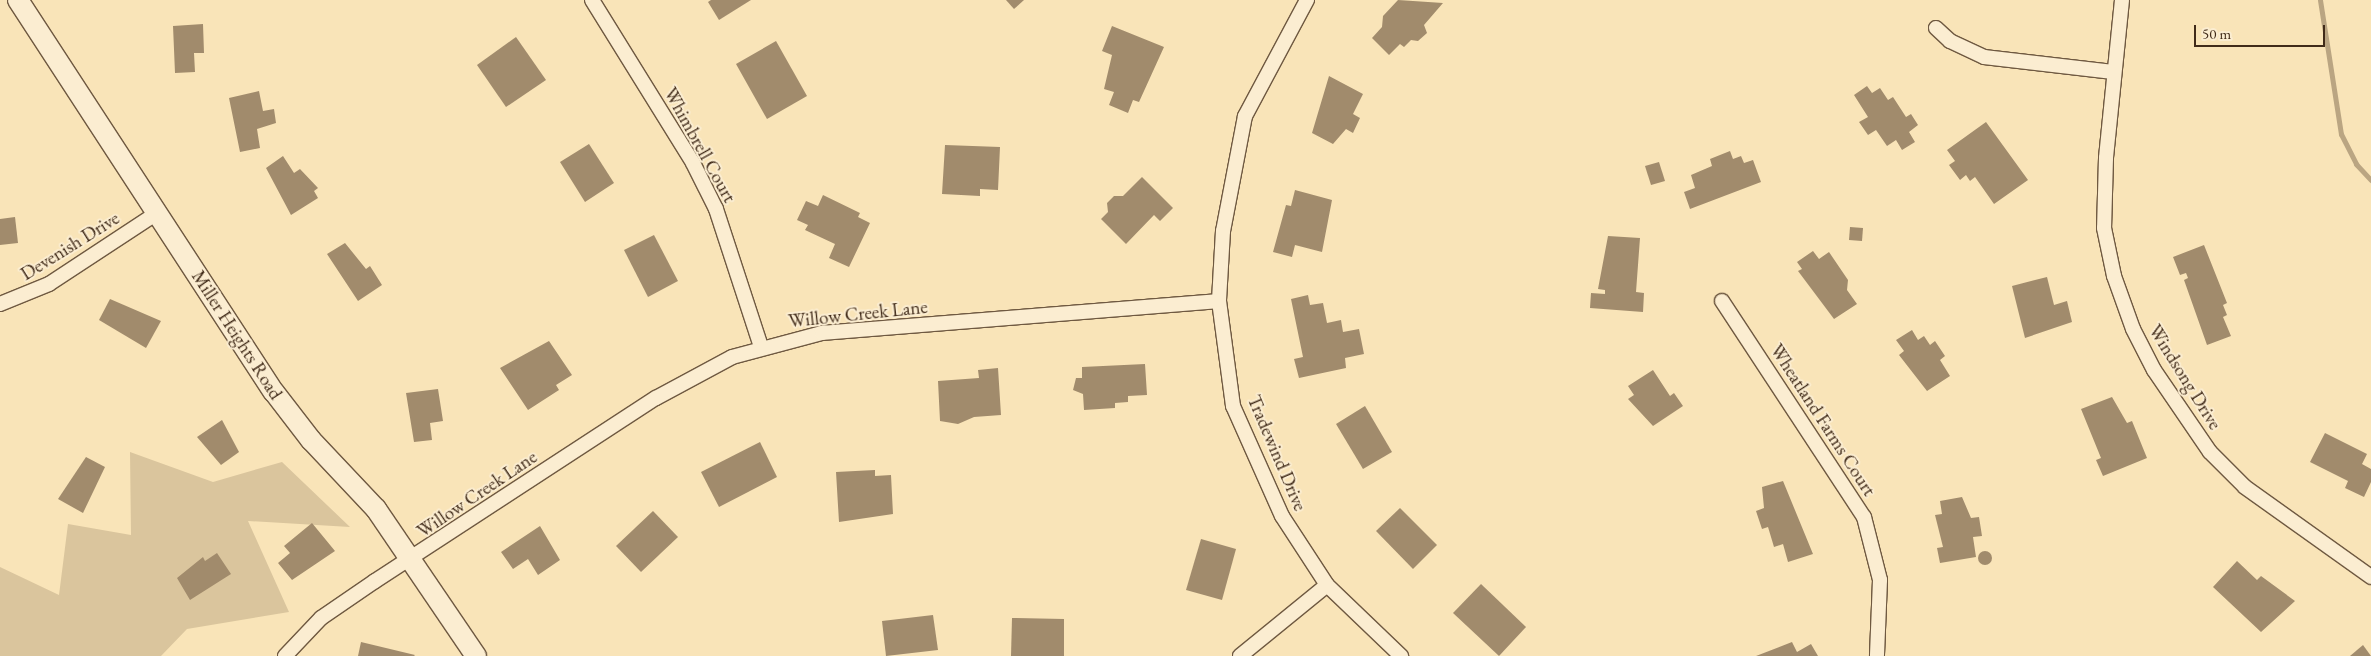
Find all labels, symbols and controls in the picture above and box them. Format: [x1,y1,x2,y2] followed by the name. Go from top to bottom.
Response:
[2196,15,2327,47] scale bar
[2202,24,2231,43] text: 50 m
[659,83,741,207] street label: Whimbrell Court
[16,207,124,285] street label: Devenish Drive
[187,266,287,404] street label: Miller Heights Road
[787,295,929,333] street label: Willow Creek Lane
[2144,320,2226,434] street label: Windsong Drive
[1765,340,1881,500] street label: Wheatland Farms Court
[1242,392,1312,514] street label: Tradewind Drive
[413,445,541,543] street label: Willow Creek Lane

